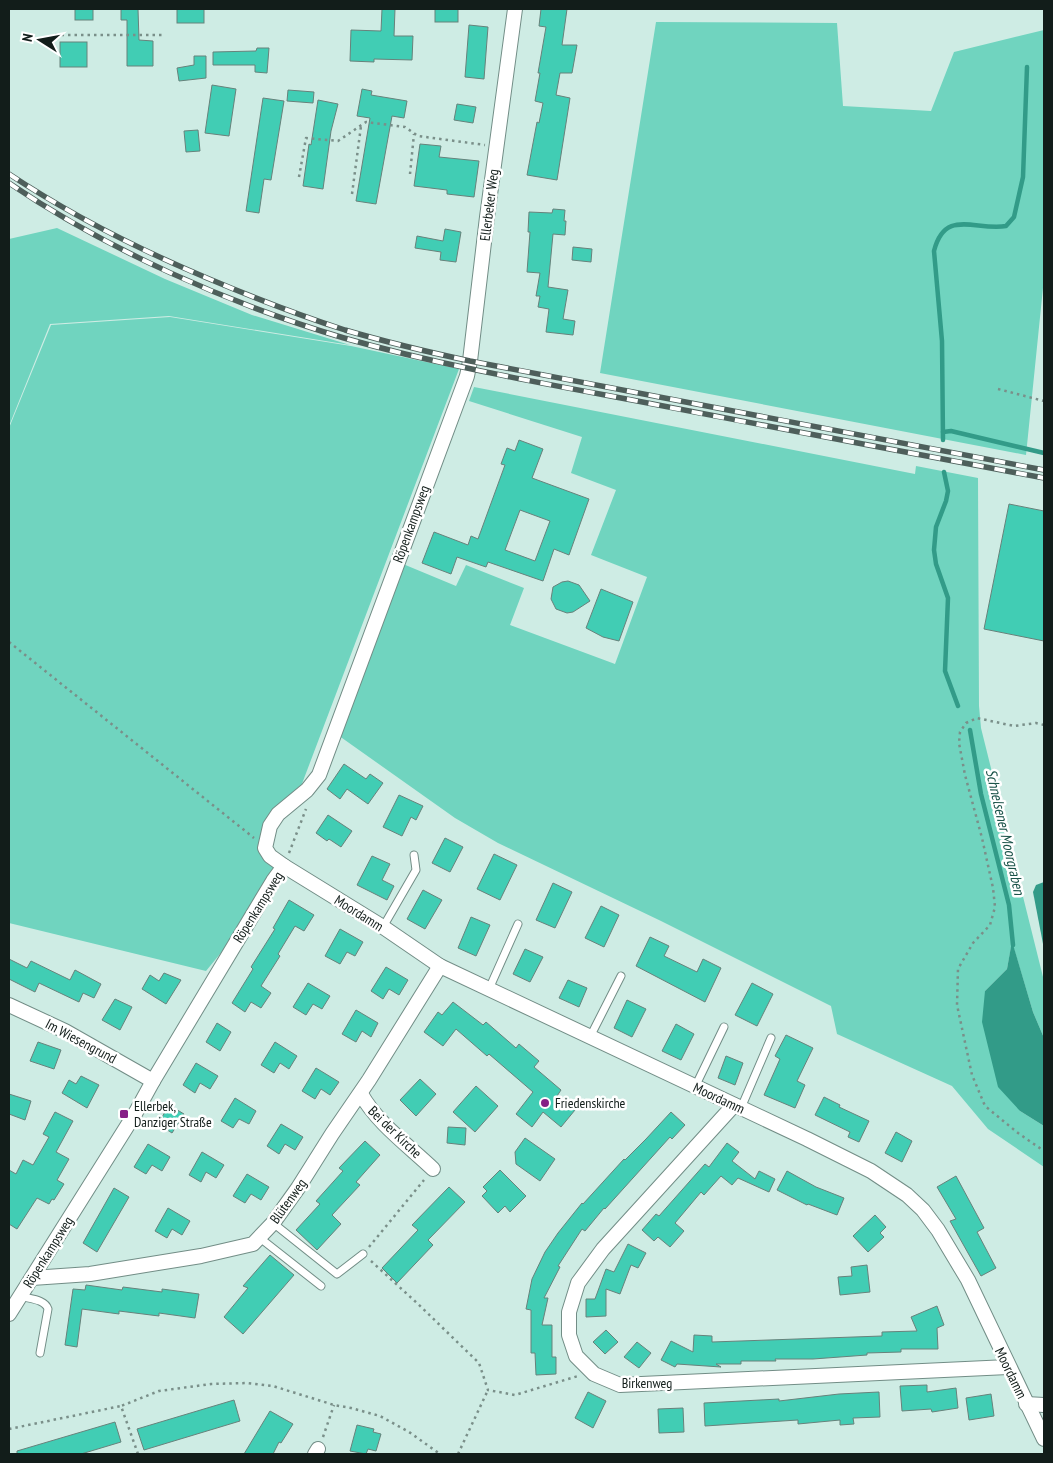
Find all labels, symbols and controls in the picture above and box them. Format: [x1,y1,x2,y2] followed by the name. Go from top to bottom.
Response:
[15,15,65,65] north arrow
[18,32,37,43] text: N
[476,168,502,242] street label: Ellerbeker Weg
[389,483,433,565] street label: Röpenkampsweg
[982,767,1030,898] water label: Schnelsener Moorgraben
[229,868,287,946] street label: Röpenkampsweg
[331,891,387,935] street label: Moordamm
[42,1015,120,1067] street label: Im Wiesengrund
[690,1078,748,1118] street label: Moordamm
[555,1094,626,1112] place label: Friedenskirche
[134,1097,212,1131] place label: Ellerbek, Danziger Straße
[539,1097,551,1109] marker: Friedenskirche
[364,1102,426,1162] street label: Bei der Kirche
[118,1108,130,1120] marker: Ellerbek, Danziger Straße
[266,1175,310,1227] street label: Blütenweg
[19,1213,77,1291] street label: Röpenkampsweg
[991,1344,1031,1402] street label: Moordamm
[622,1374,672,1392] street label: Birkenweg

